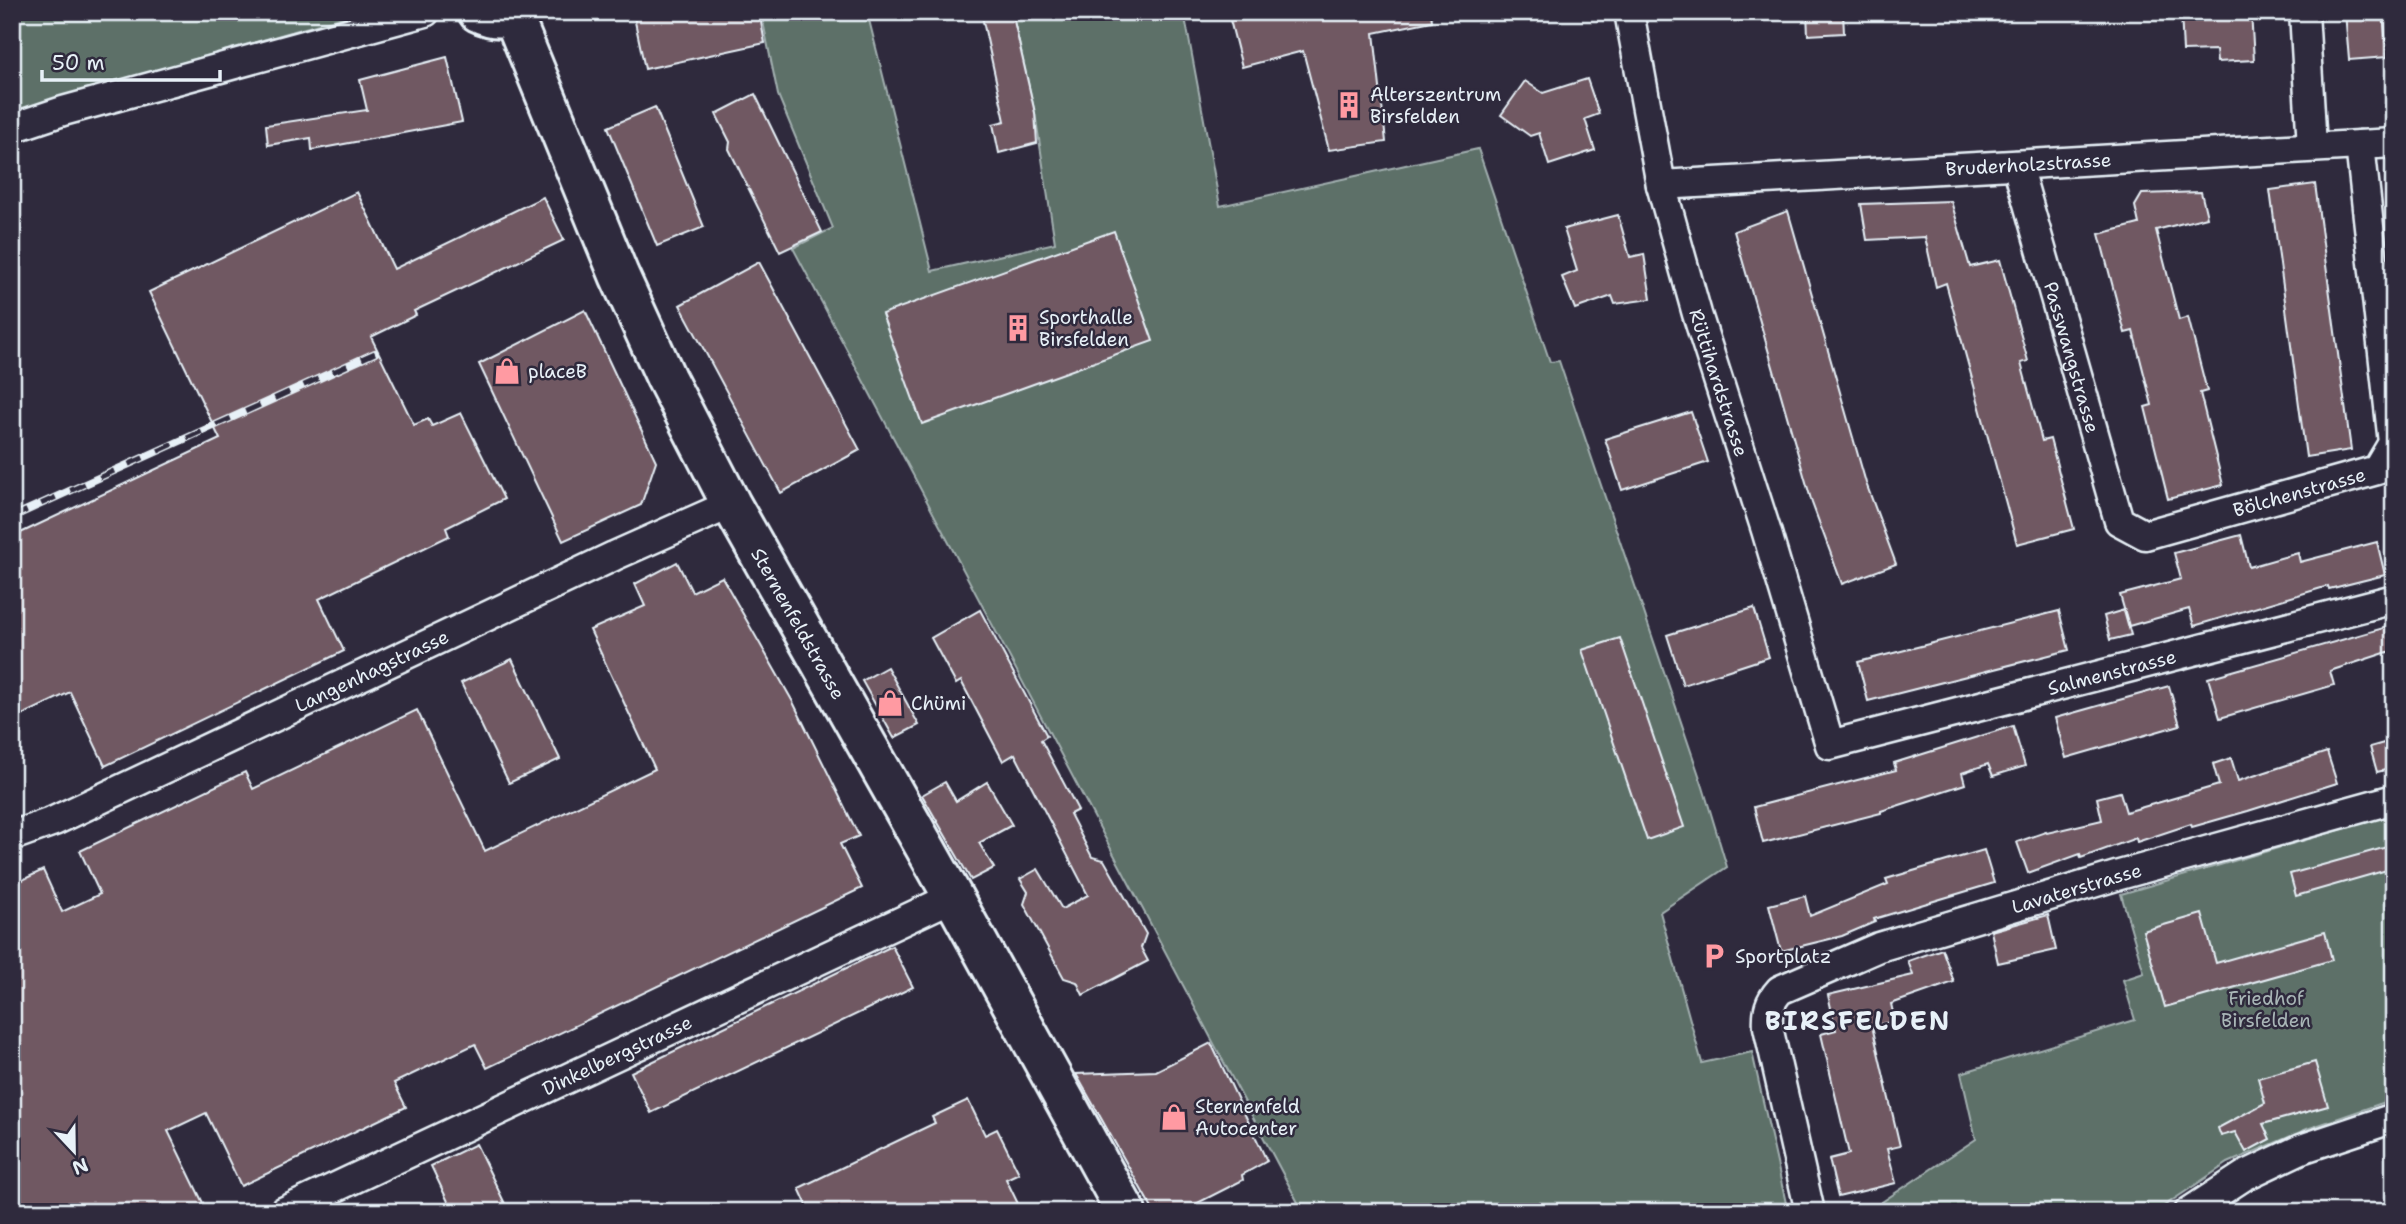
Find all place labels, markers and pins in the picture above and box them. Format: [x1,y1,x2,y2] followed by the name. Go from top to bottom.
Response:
[1370,82,1501,129] place label: Alterszentrum Birsfelden
[1334,90,1364,120] building icon: Alterszentrum Birsfelden
[1039,305,1133,352] place label: Sporthalle Birsfelden
[1003,313,1033,343] building icon: Sporthalle Birsfelden
[492,356,522,386] shop icon: placeB
[528,359,587,384] place label: placeB
[875,688,905,718] shop icon: Chümi
[911,691,966,716] place label: Chümi
[1699,941,1729,971] parking icon: Sportplatz
[1735,944,1831,969] place label: Sportplatz
[1195,1094,1300,1141] place label: Sternenfeld Autocenter
[1159,1102,1189,1132] shop icon: Sternenfeld Autocenter

